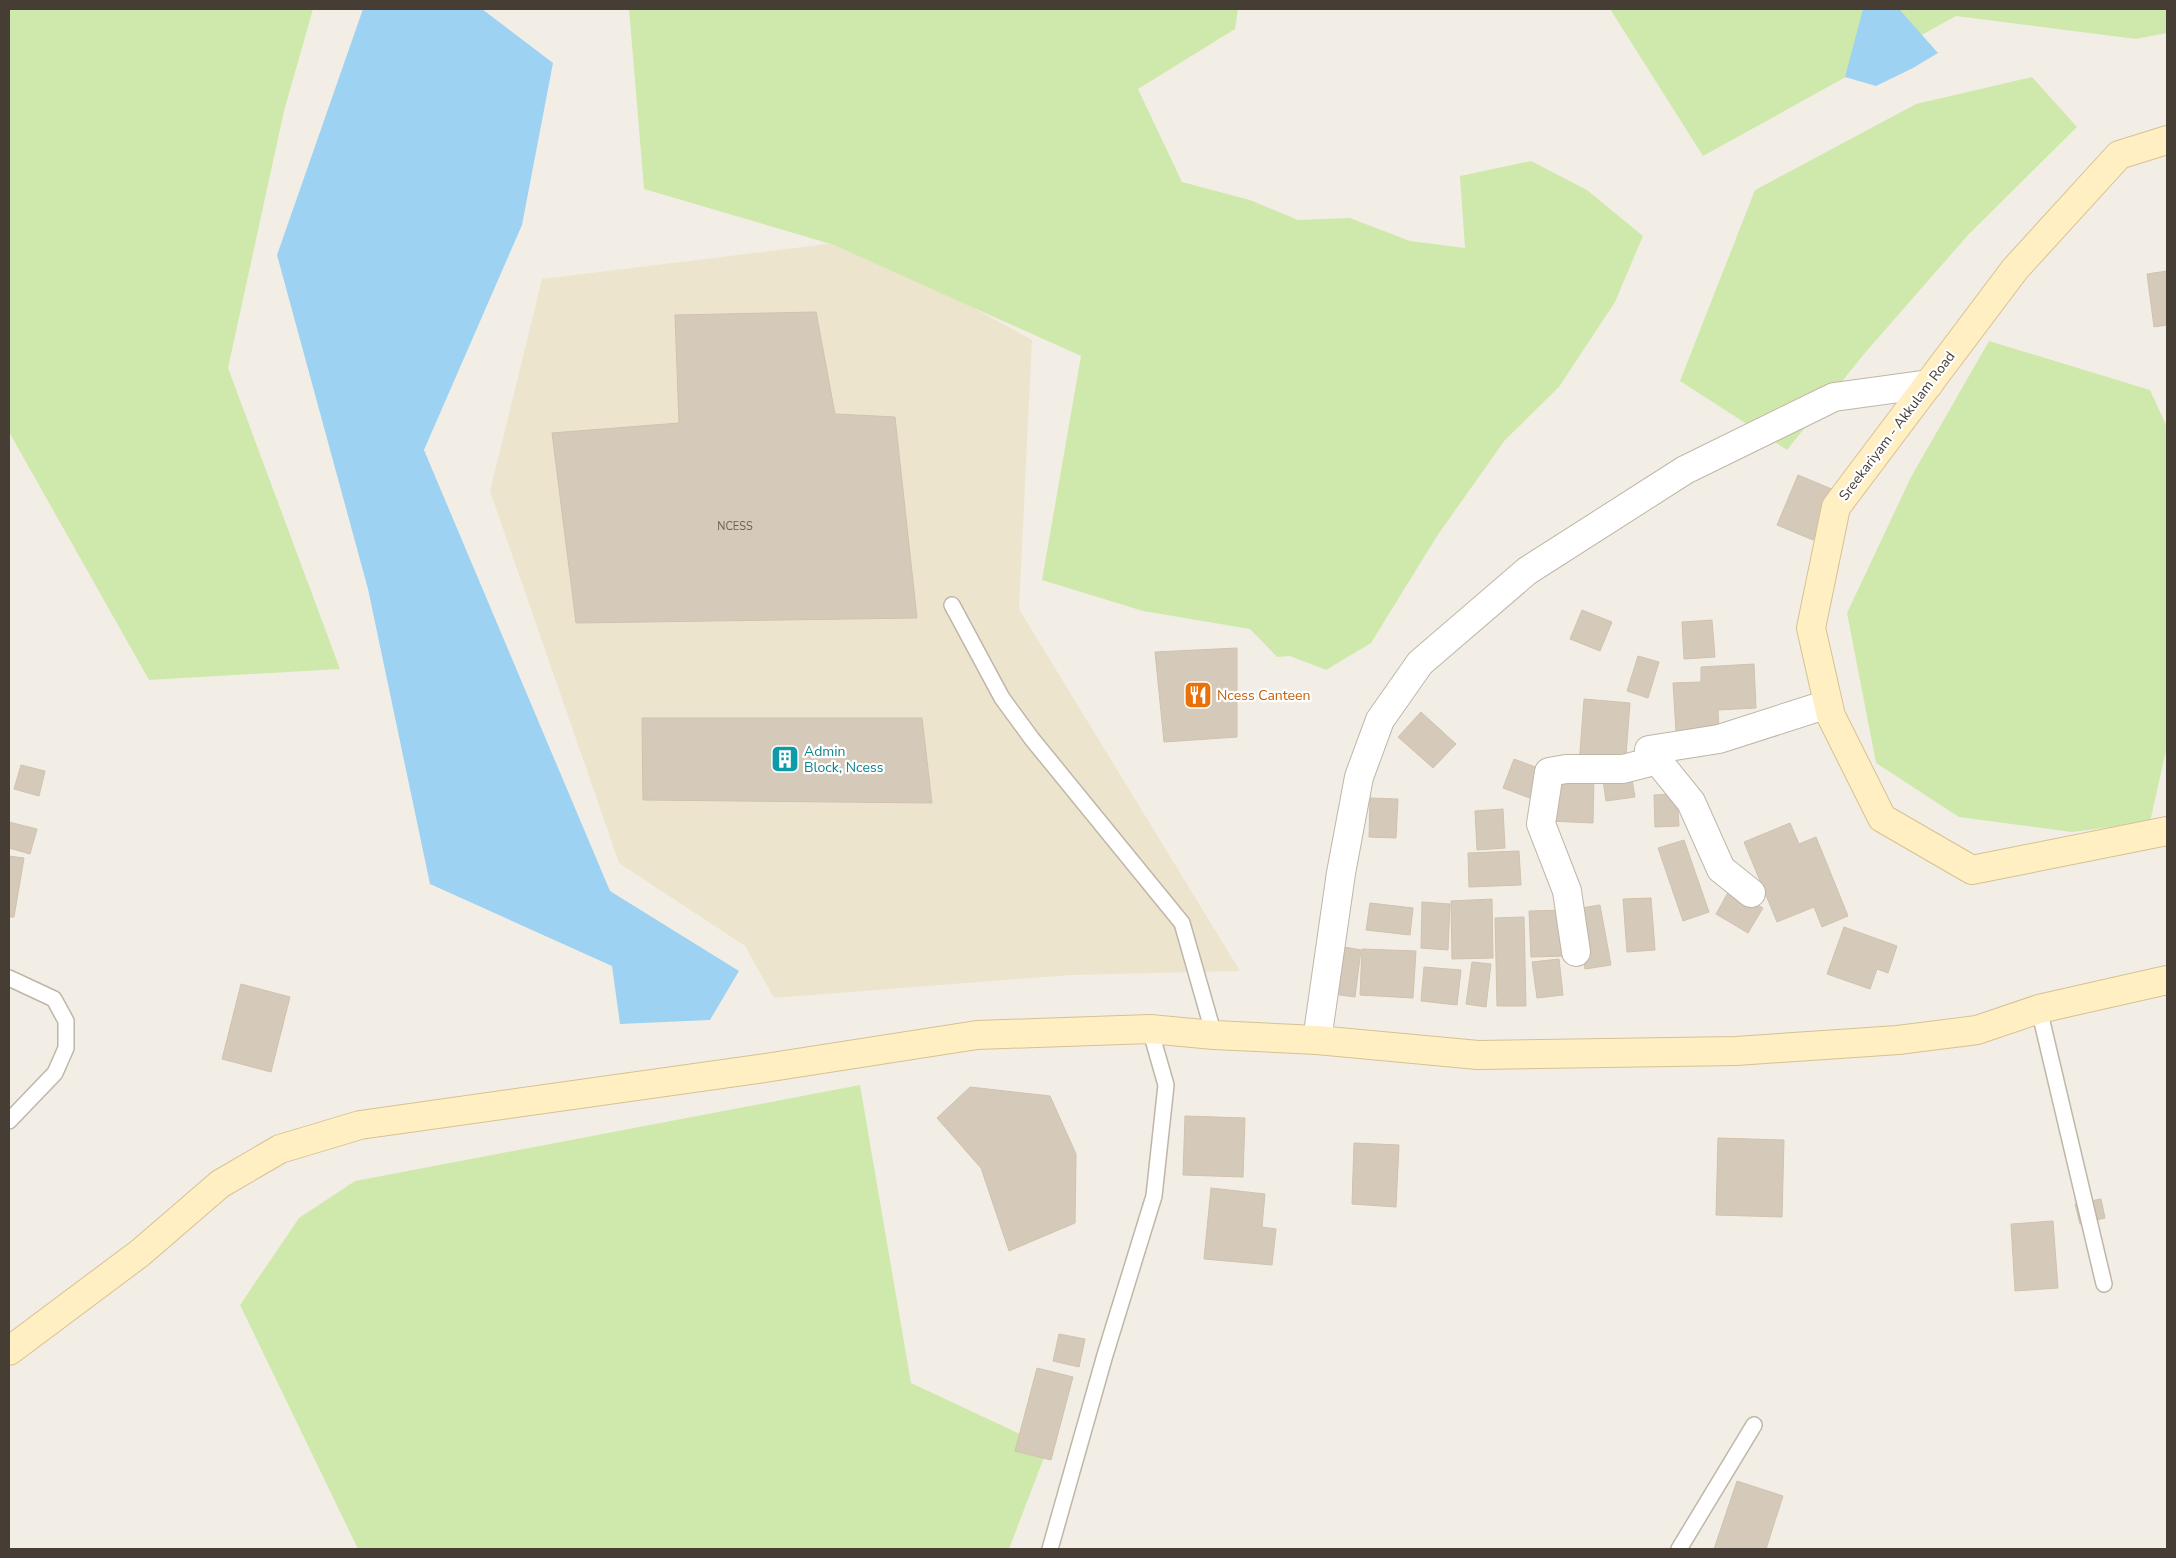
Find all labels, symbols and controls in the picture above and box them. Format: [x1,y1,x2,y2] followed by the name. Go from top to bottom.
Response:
[1835,347,1959,505] street label: Sreekariyam - Akkulam Road
[717,519,753,534] house number: NCESS
[1183,680,1213,710] restaurant icon: Ncess Canteen
[1217,686,1310,705] place label: Ncess Canteen
[804,742,884,777] place label: Admin Block, Ncess
[770,744,800,774] building icon: Admin Block, Ncess

